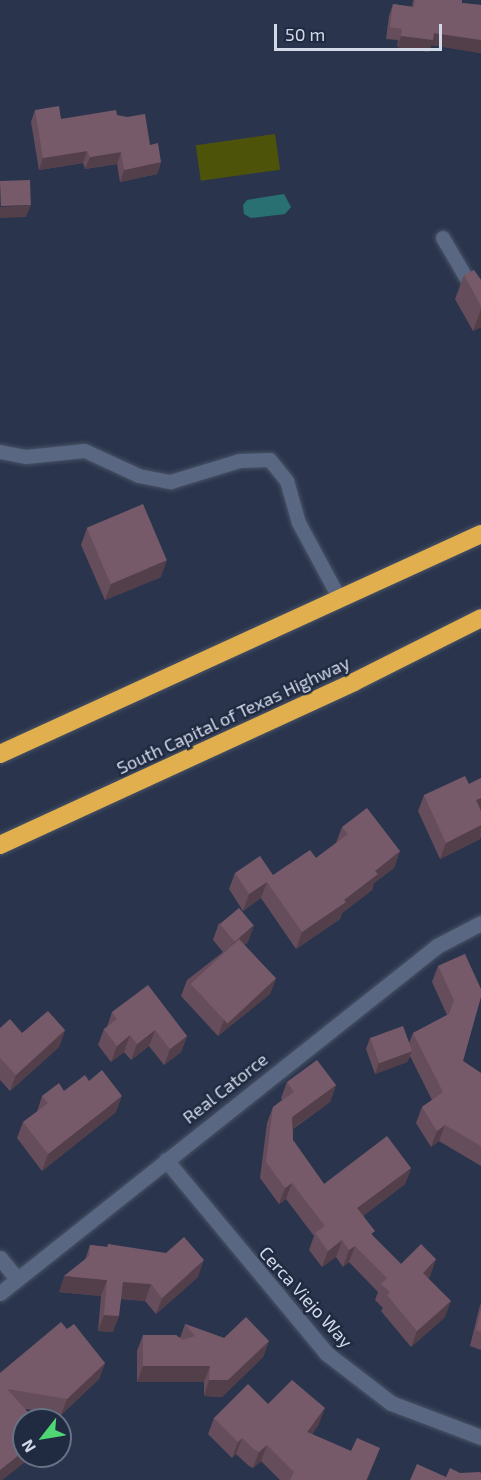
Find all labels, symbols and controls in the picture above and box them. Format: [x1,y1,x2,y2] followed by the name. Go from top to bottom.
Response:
[277,12,445,50] scale bar
[285,23,325,45] text: 50 m
[112,651,354,779] street label: South Capital of Texas Highway
[178,1048,272,1128] street label: Real Catorce
[255,1242,357,1352] street label: Cerca Viejo Way
[12,1408,72,1468] north arrow
[17,1437,39,1456] text: N

